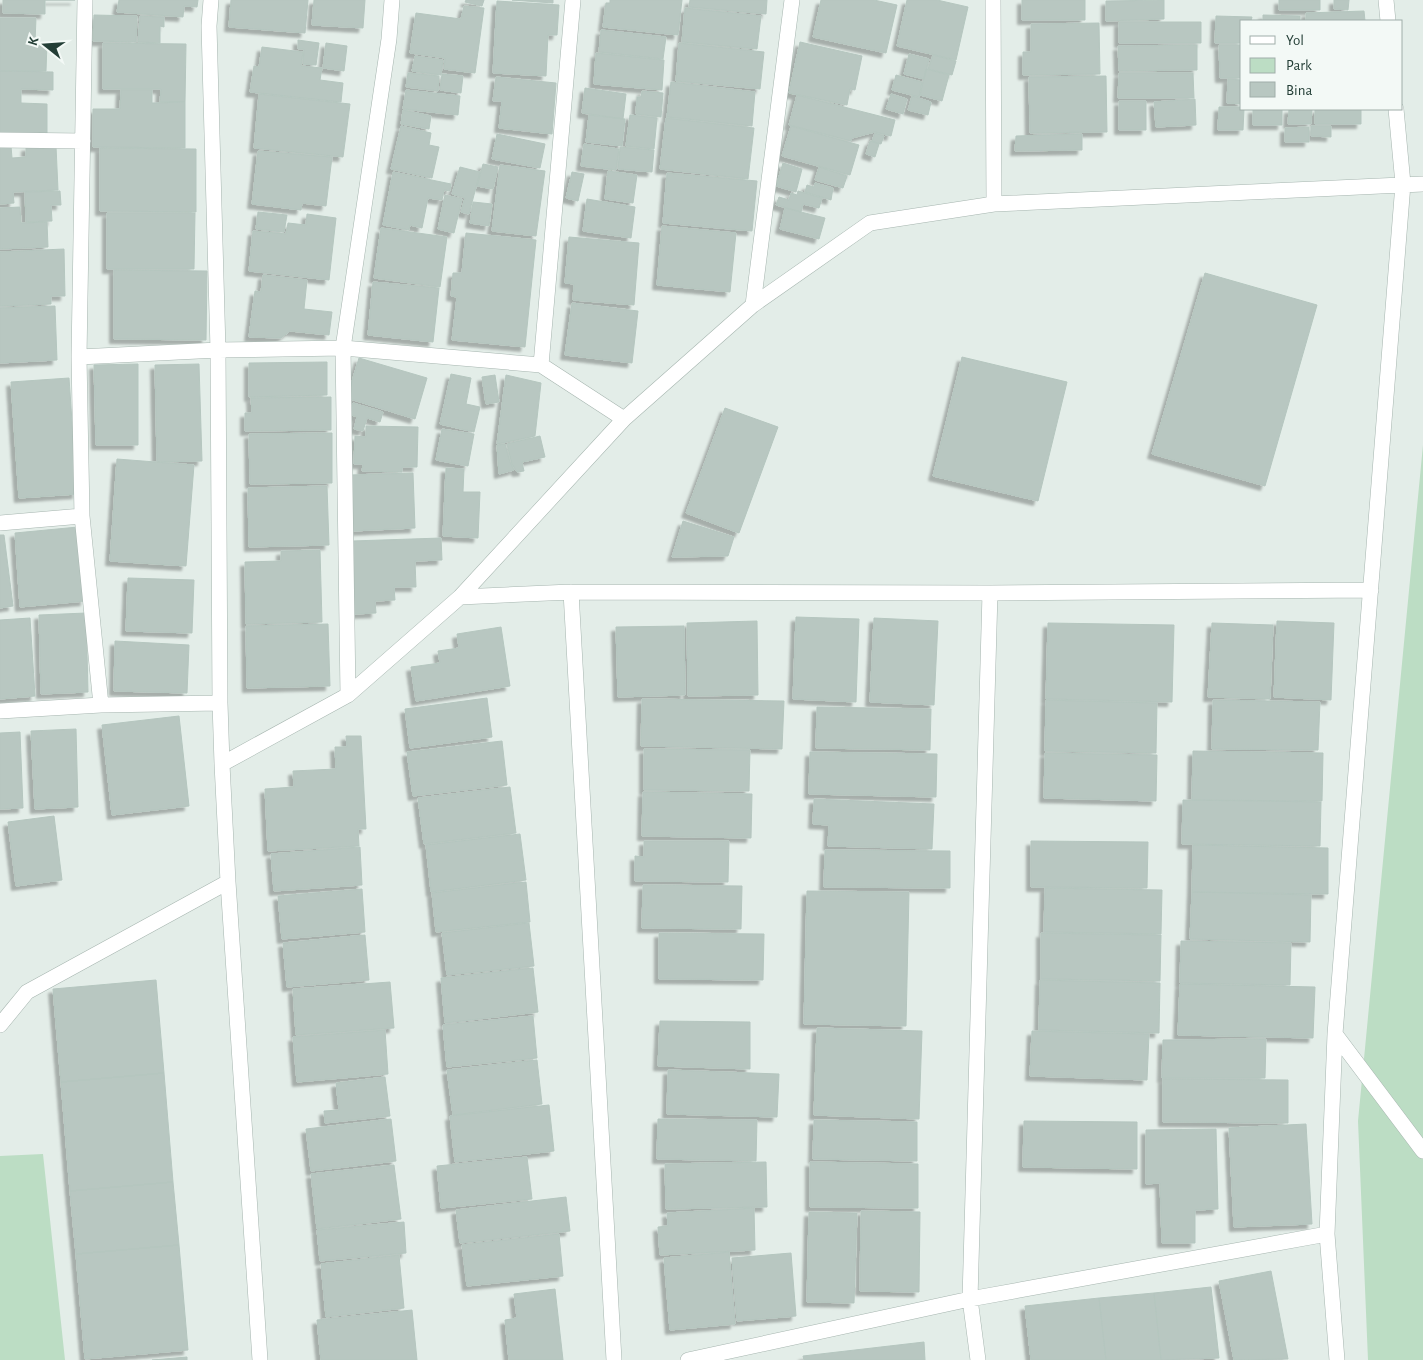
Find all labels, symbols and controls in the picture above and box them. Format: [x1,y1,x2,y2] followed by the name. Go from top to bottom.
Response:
[20,20,70,70] north arrow
[1240,20,1403,110] legend
[1286,33,1304,48] text: Yol
[26,35,42,47] text: K
[1286,58,1312,73] text: Park
[1286,83,1312,98] text: Bina

